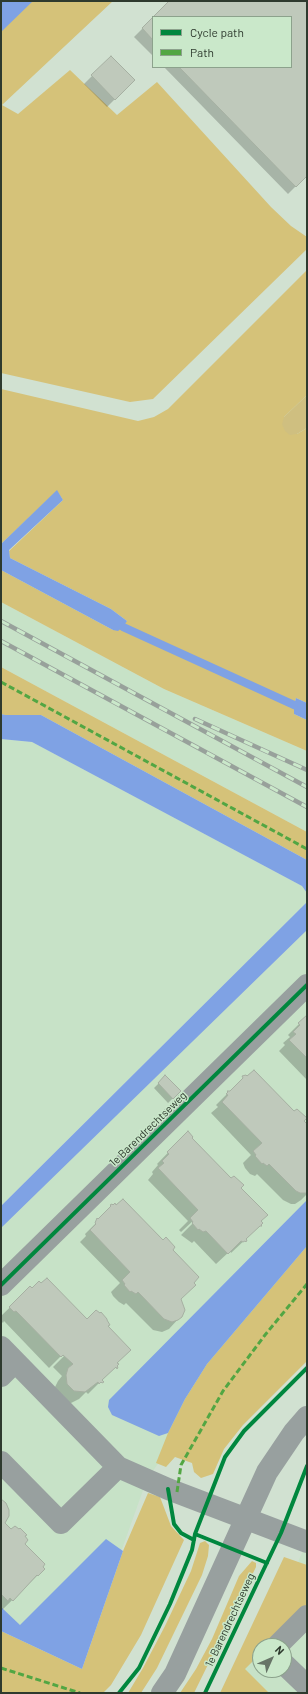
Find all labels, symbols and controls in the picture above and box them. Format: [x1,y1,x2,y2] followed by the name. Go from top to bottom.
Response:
[152,16,292,68] legend
[190,25,244,39] text: Cycle path
[190,45,214,59] text: Path
[107,1089,189,1169] street label: 1e Barendrechtseweg
[202,1571,258,1669] street label: 1e Barendrechtseweg
[252,1638,292,1678] north arrow
[273,1643,287,1657] text: N

